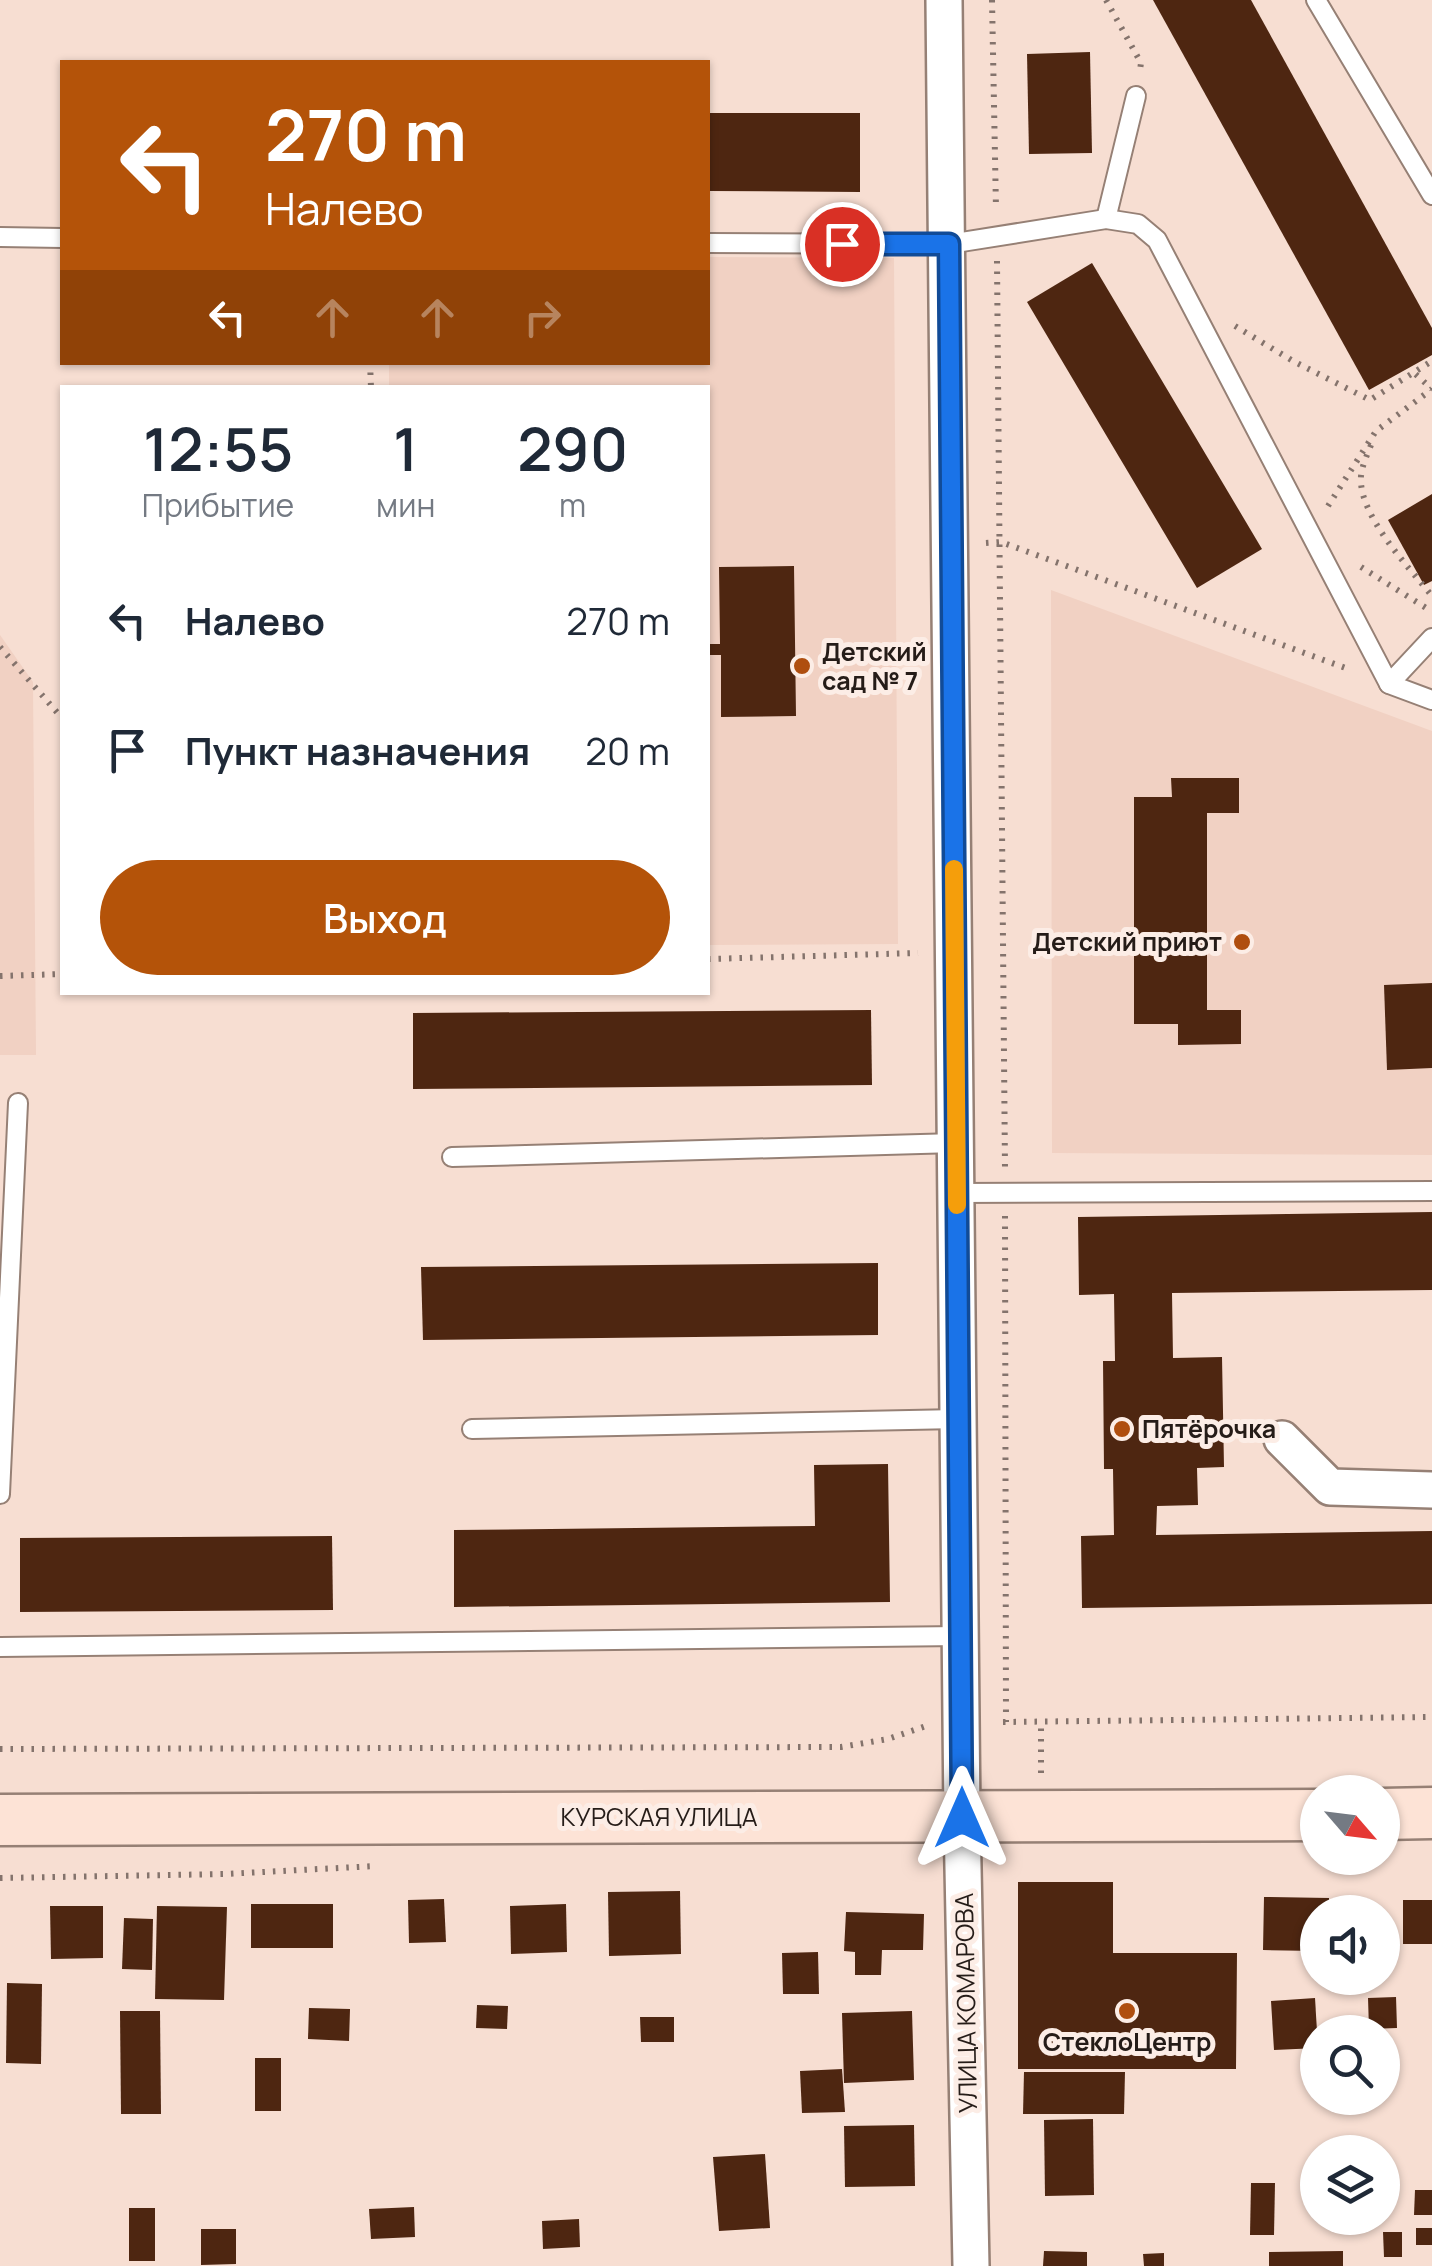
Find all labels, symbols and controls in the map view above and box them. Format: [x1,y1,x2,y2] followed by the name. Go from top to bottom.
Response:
[265,86,467,182] text: 270 m
[100,100,230,230] icon: left
[265,177,424,239] text: Налево
[800,202,885,287] pin
[815,217,870,272] icon: arrive
[200,290,255,345] icon: left
[305,290,360,345] icon: ahead
[410,290,465,345] icon: ahead
[515,290,570,345] icon: right
[143,407,293,489] text: 12:55
[393,407,418,489] text: 1
[517,407,628,489] text: 290
[142,483,294,527] text: Прибытие
[376,483,435,527] text: мин
[559,483,586,527] text: m
[100,593,155,648] icon: left
[185,594,325,646] text: Налево
[566,594,670,646] text: 270 m
[822,634,927,698] place label: Детский сад № 7
[791,655,813,677] marker: Детский сад № 7
[100,723,155,778] icon: arrive
[185,724,530,776] text: Пункт назначения
[585,724,670,776] text: 20 m
[100,860,670,975] button: Выход
[1032,924,1222,959] place label: Детский приют
[1231,931,1253,953] marker: Детский приют
[1142,1411,1276,1446] place label: Пятёрочка
[1111,1418,1133,1440] marker: Пятёрочка
[910,1766,1014,1870] position arrow
[1300,1775,1400,1875] north arrow
[1300,1775,1400,2235] map controls
[560,1799,758,1834] street label: КУРСКАЯ УЛИЦА
[946,1892,985,2114] street label: УЛИЦА КОМАРОВА
[1300,1895,1400,1995] button: sound
[1116,2000,1138,2022] marker: СтеклоЦентр
[1300,2015,1400,2115] button: search
[1043,2024,1211,2059] place label: СтеклоЦентр
[1300,2135,1400,2235] button: layers

